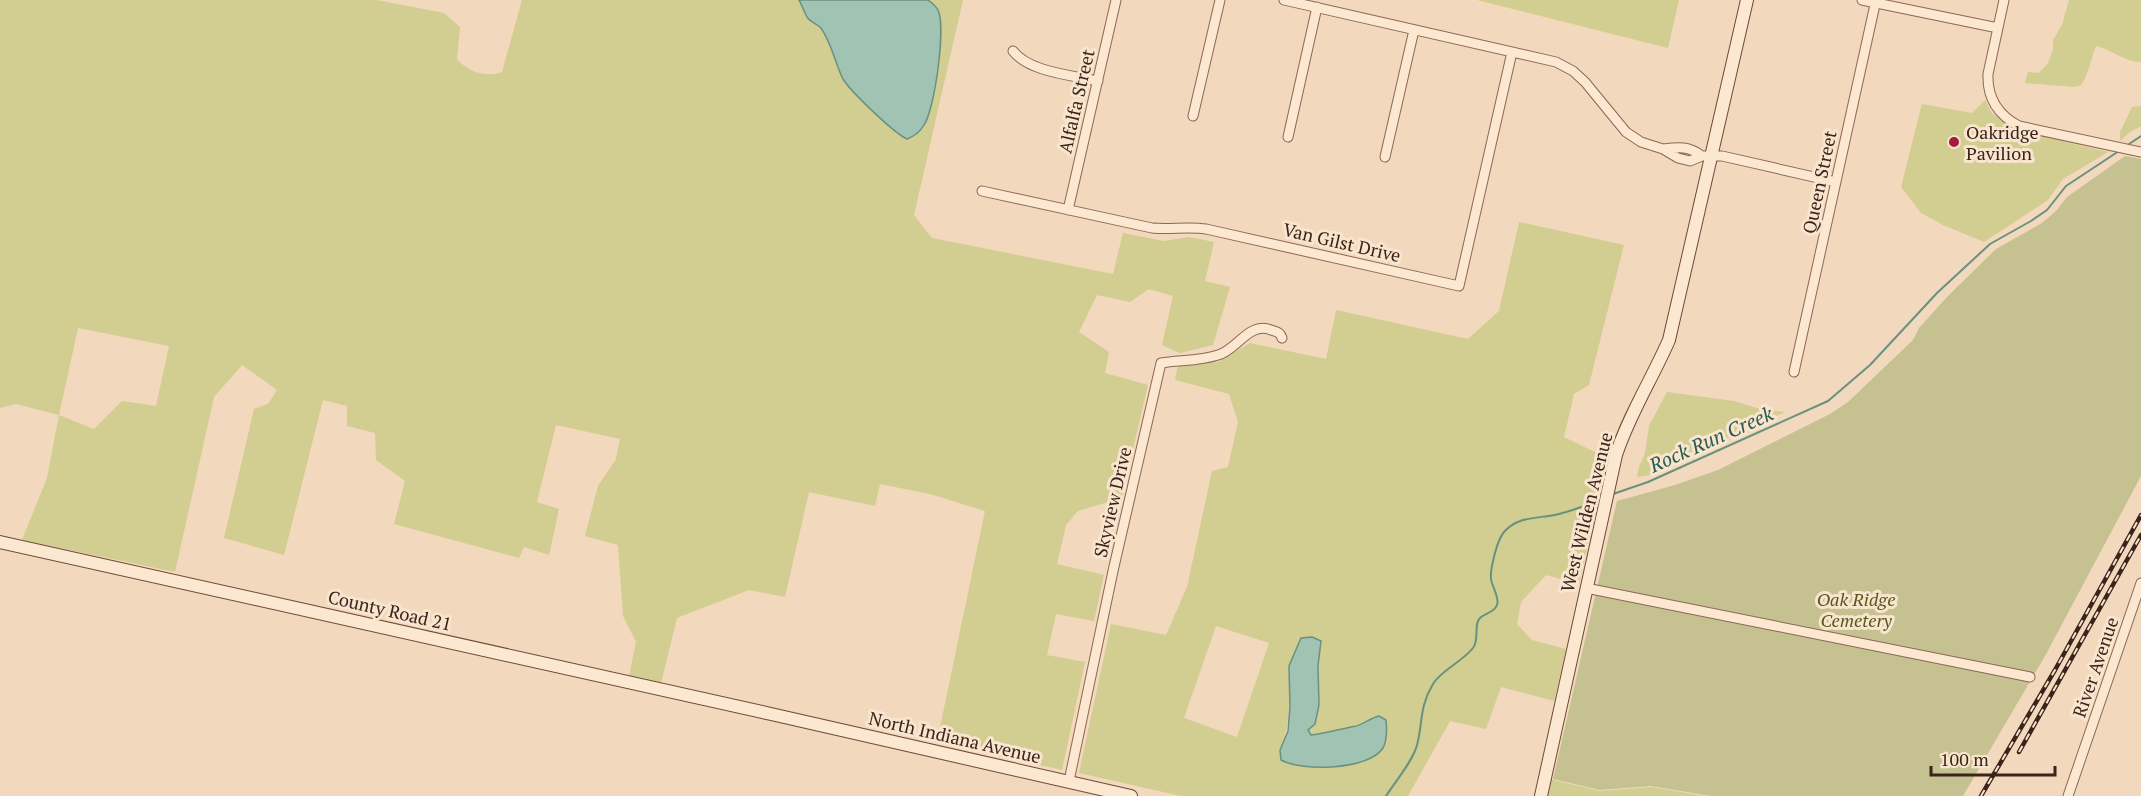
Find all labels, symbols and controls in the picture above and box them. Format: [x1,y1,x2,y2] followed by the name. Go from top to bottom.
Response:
[1052,46,1100,155] street label: Alfalfa Street
[1966,120,2039,165] place label: Oakridge Pavilion
[1796,128,1842,236] street label: Queen Street
[1947,135,1961,149] marker: Oakridge Pavilion
[1281,217,1403,267] street label: Van Gilst Drive
[1644,399,1778,479] water label: Rock Run Creek
[1555,430,1617,594] street label: West Wilden Avenue
[1088,444,1136,560] street label: Skyview Drive
[326,584,454,636] street label: County Road 21
[1817,587,1895,632] park label: Oak Ridge Cemetery
[2067,614,2123,720] street label: River Avenue
[867,706,1043,768] street label: North Indiana Avenue
[1931,739,2056,777] scale bar
[1940,747,1989,771] text: 100 m

